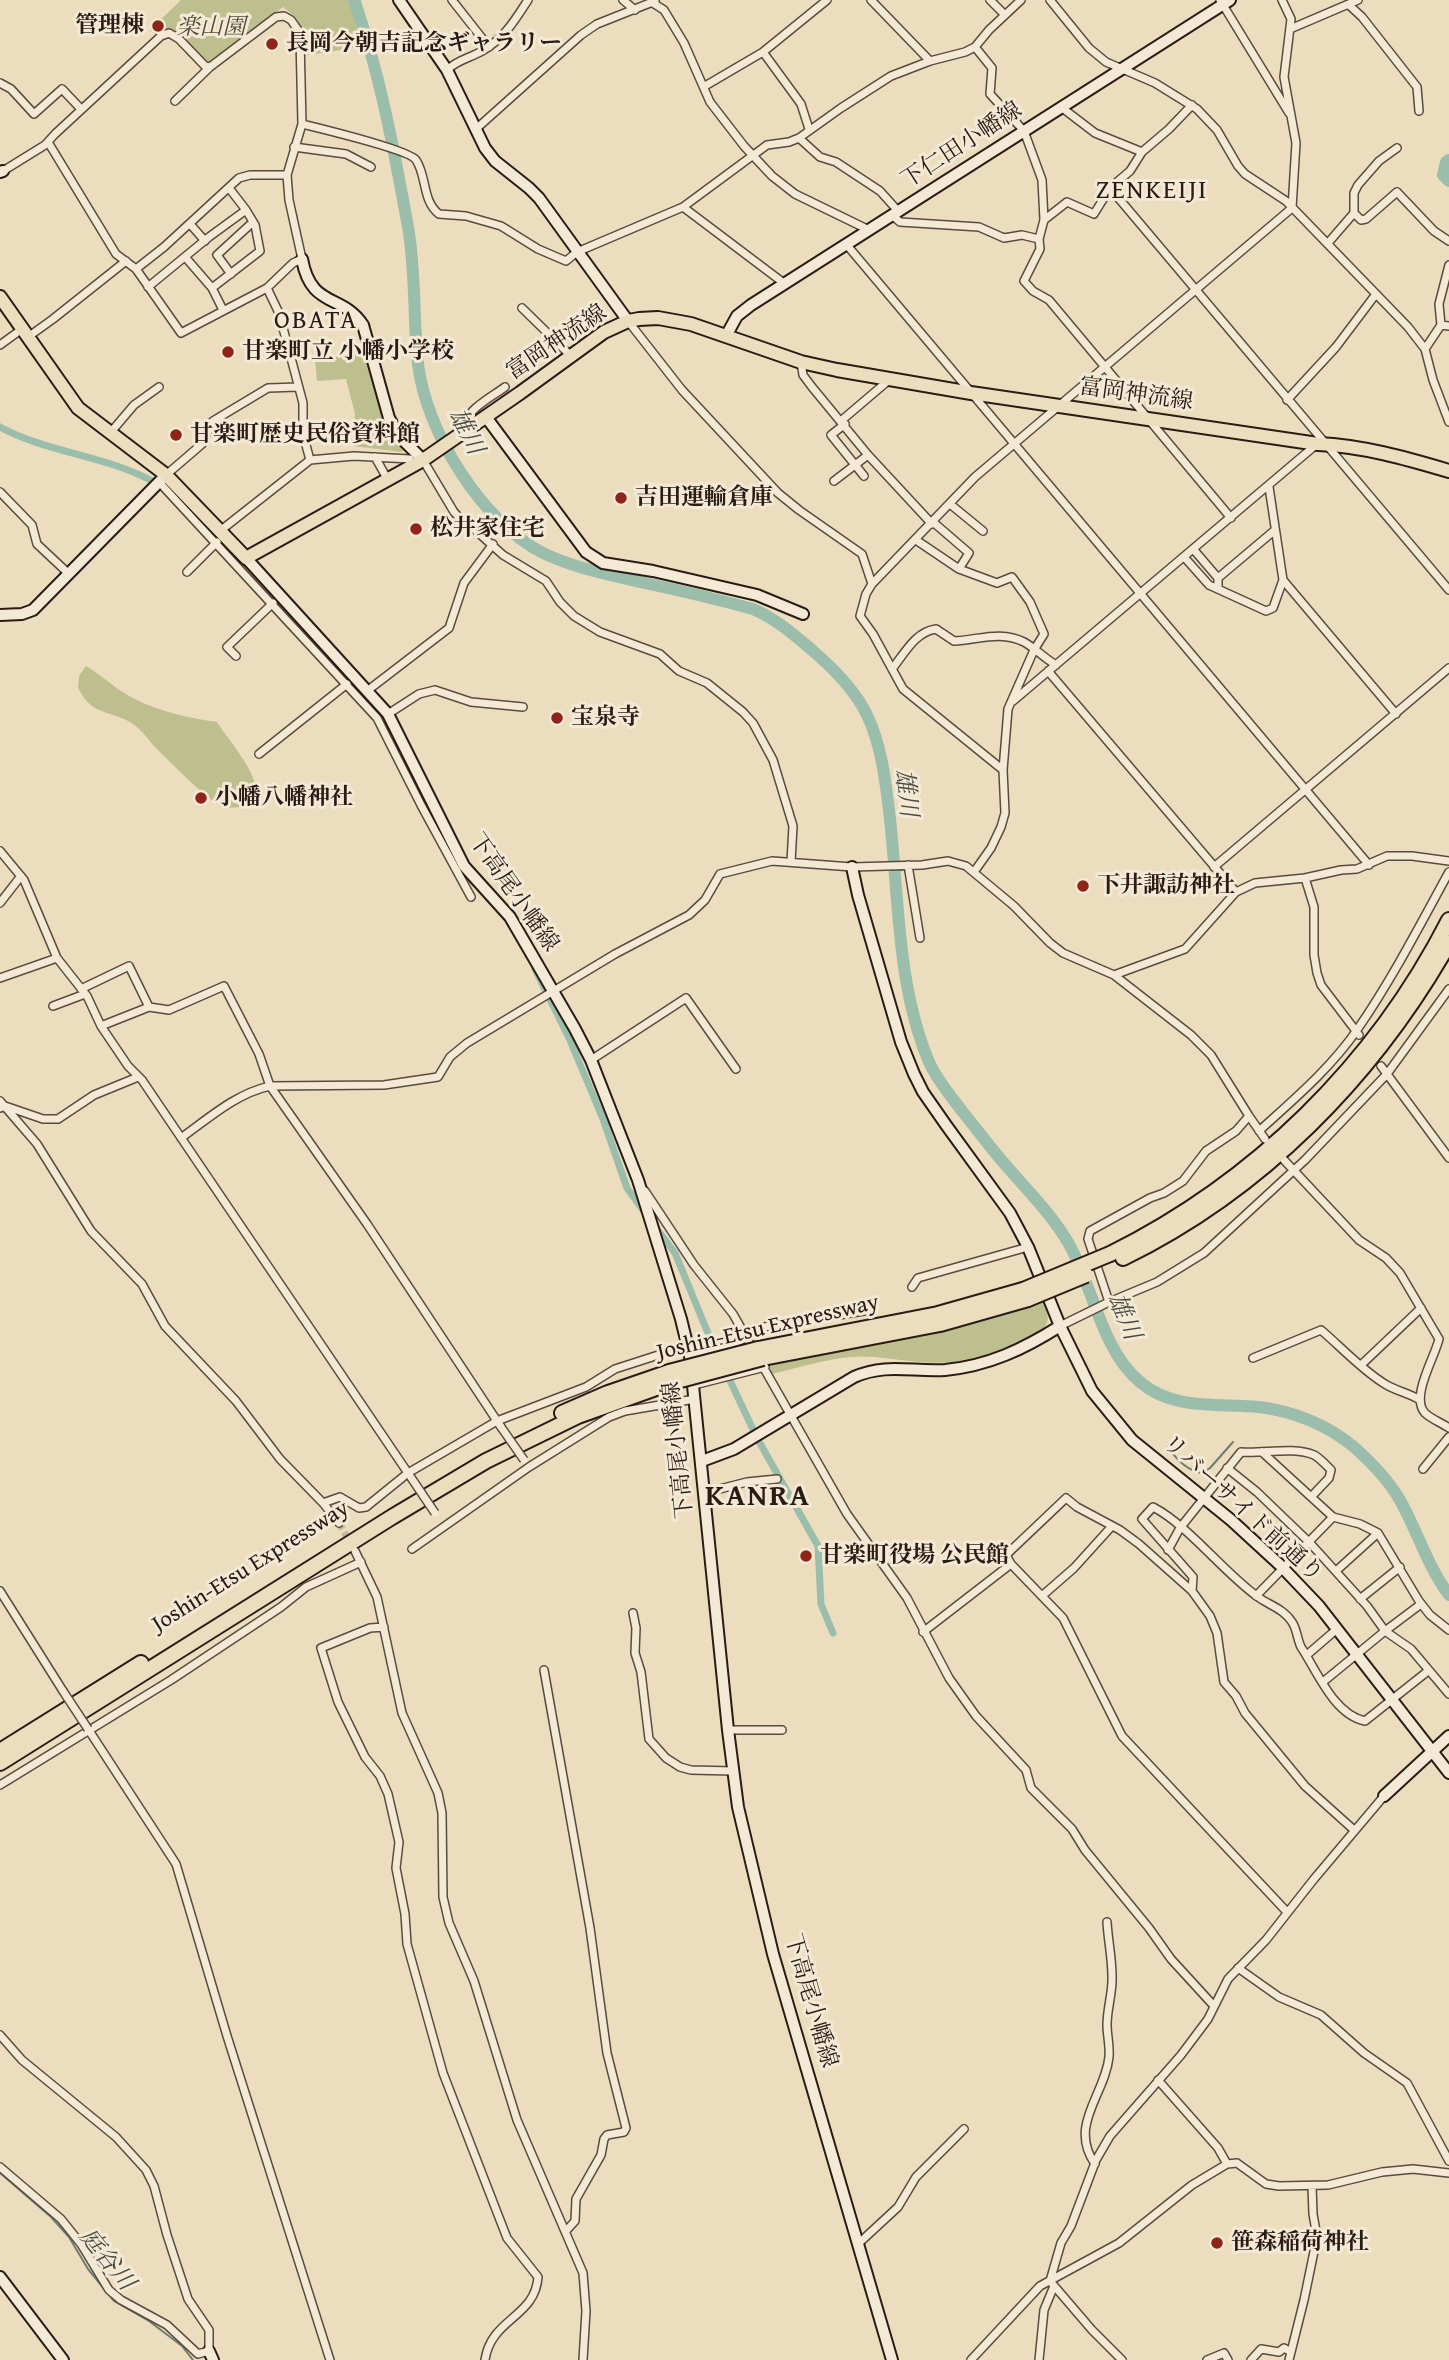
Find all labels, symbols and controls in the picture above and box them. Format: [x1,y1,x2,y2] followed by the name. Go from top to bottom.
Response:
[75,12,144,40] place label: 管理棟
[177,14,245,42] park label: 楽山園
[150,18,166,34] marker: 管理棟
[286,30,562,58] place label: 長岡今朝吉記念ギャラリー
[264,36,280,52] marker: 長岡今朝吉記念ギャラリー
[897,97,1027,195] street label: 下仁田小幡線
[1097,175,1207,207] district label: ZENKEIJI
[502,299,612,387] street label: 富岡神流線
[275,305,357,337] district label: OBATA
[242,338,454,366] place label: 甘楽町立 小幡小学校
[220,344,236,360] marker: 甘楽町立 小幡小学校
[1077,373,1195,417] street label: 富岡神流線
[441,404,489,460] water label: 雄川
[190,421,420,449] place label: 甘楽町歴史民俗資料館
[168,427,184,443] marker: 甘楽町歴史民俗資料館
[635,484,773,512] place label: 吉田運輸倉庫
[613,490,629,506] marker: 吉田運輸倉庫
[430,515,545,543] place label: 松井家住宅
[408,521,424,537] marker: 松井家住宅
[571,704,640,732] place label: 宝泉寺
[549,710,565,726] marker: 宝泉寺
[888,767,922,819] water label: 雄川
[215,784,353,812] place label: 小幡八幡神社
[193,790,209,806] marker: 小幡八幡神社
[462,829,564,957] street label: 下高尾小幡線
[1097,872,1235,900] place label: 下井諏訪神社
[1075,878,1091,894] marker: 下井諏訪神社
[654,1289,882,1367] street label: Joshin-Etsu Expressway
[1100,1289,1146,1345] water label: 雄川
[658,1380,700,1520] street label: 下高尾小幡線
[1156,1429,1328,1589] street label: リバーサイド前通り
[706,1479,810,1515] district label: KANRA
[147,1495,355,1639] street label: Joshin-Etsu Expressway
[820,1542,1009,1570] place label: 甘楽町役場 公民館
[798,1548,814,1564] marker: 甘楽町役場 公民館
[778,1931,842,2071] street label: 下高尾小幡線
[72,2223,140,2297] water label: 庭谷川
[1231,2229,1369,2257] place label: 笹森稲荷神社
[1209,2235,1225,2251] marker: 笹森稲荷神社

